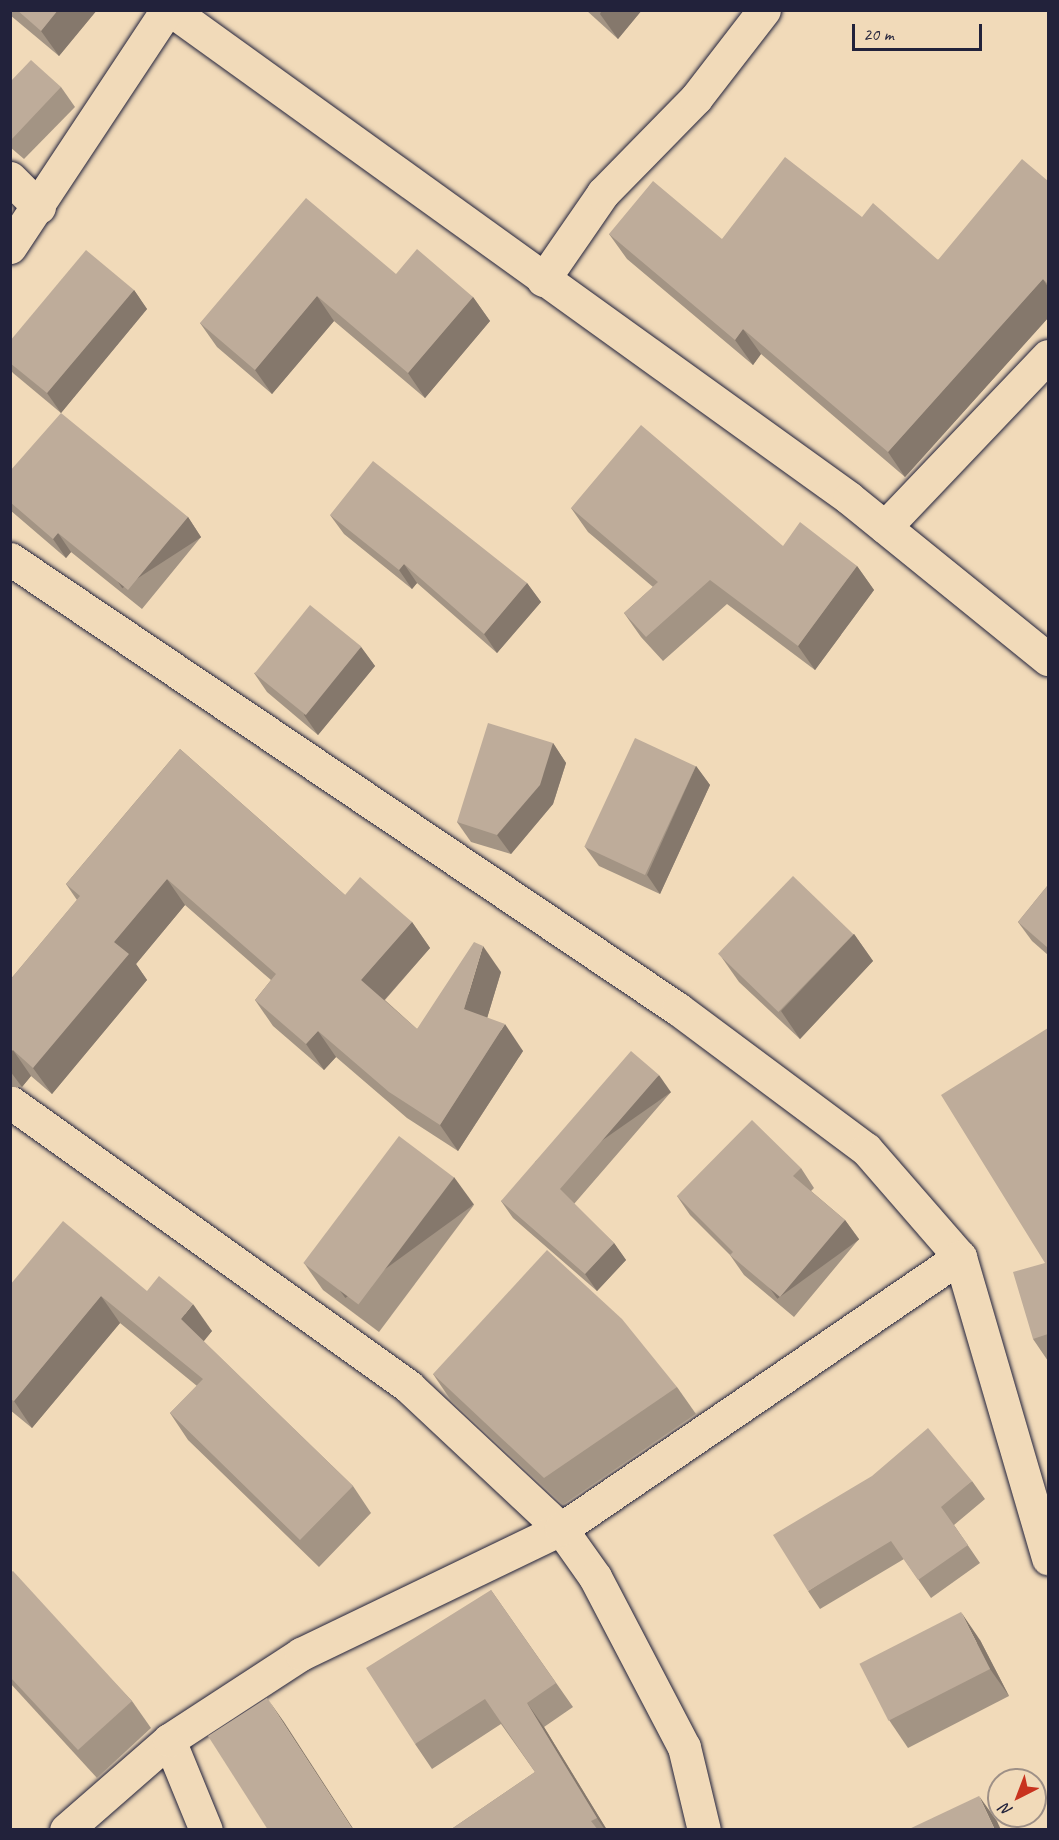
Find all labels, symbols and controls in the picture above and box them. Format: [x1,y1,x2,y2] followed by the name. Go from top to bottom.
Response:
[855,12,986,50] scale bar
[863,23,894,45] text: 20 m
[987,1768,1047,1828] north arrow
[996,1799,1017,1821] text: N

